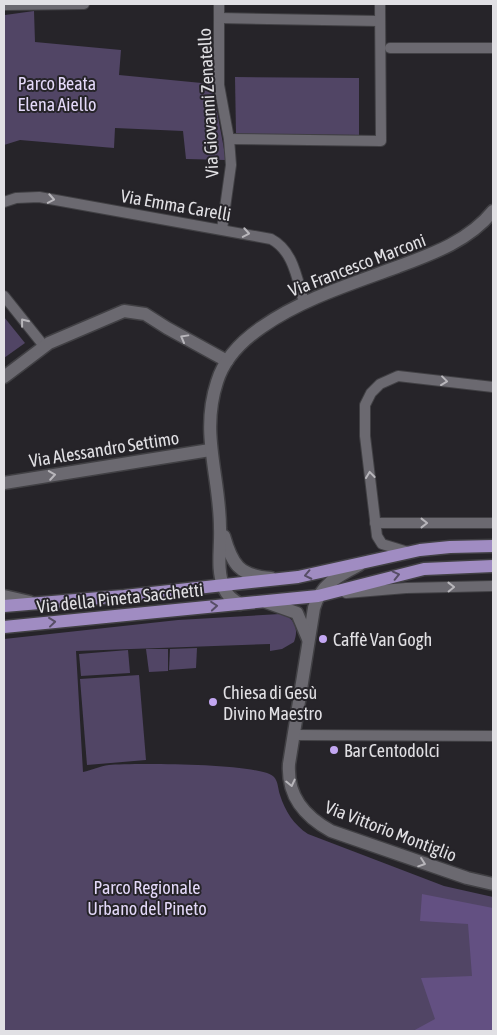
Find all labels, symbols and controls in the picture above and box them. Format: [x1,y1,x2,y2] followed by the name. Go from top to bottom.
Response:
[194,28,222,178] street label: Via Giovanni Zenatello
[18,73,96,115] park label: Parco Beata Elena Aiello
[119,185,233,225] street label: Via Emma Carelli
[47,194,56,204] one-way arrow
[241,228,250,238] one-way arrow
[285,229,429,301] street label: Via Francesco Marconi
[20,318,29,327] one-way arrow
[180,334,189,344] one-way arrow
[440,375,448,386] one-way arrow
[27,427,181,471] street label: Via Alessandro Settimo
[48,470,56,481] one-way arrow
[365,471,376,479] one-way arrow
[420,518,428,528] one-way arrow
[303,569,312,580] one-way arrow
[392,570,401,581] one-way arrow
[36,579,204,617] street label: Via della Pineta Sacchetti
[448,582,456,592] one-way arrow
[210,601,218,612] one-way arrow
[49,617,57,628] one-way arrow
[333,629,432,650] place label: Caffè Van Gogh
[317,633,329,645] marker: Caffè Van Gogh
[223,682,322,724] place label: Chiesa di Gesù Divino Maestro
[207,696,219,708] marker: Chiesa di Gesù Divino Maestro
[344,740,440,761] place label: Bar Centodolci
[328,744,340,756] marker: Bar Centodolci
[285,778,296,787] one-way arrow
[322,796,460,866] street label: Via Vittorio Montiglio
[417,857,426,867] one-way arrow
[87,877,207,919] park label: Parco Regionale Urbano del Pineto

